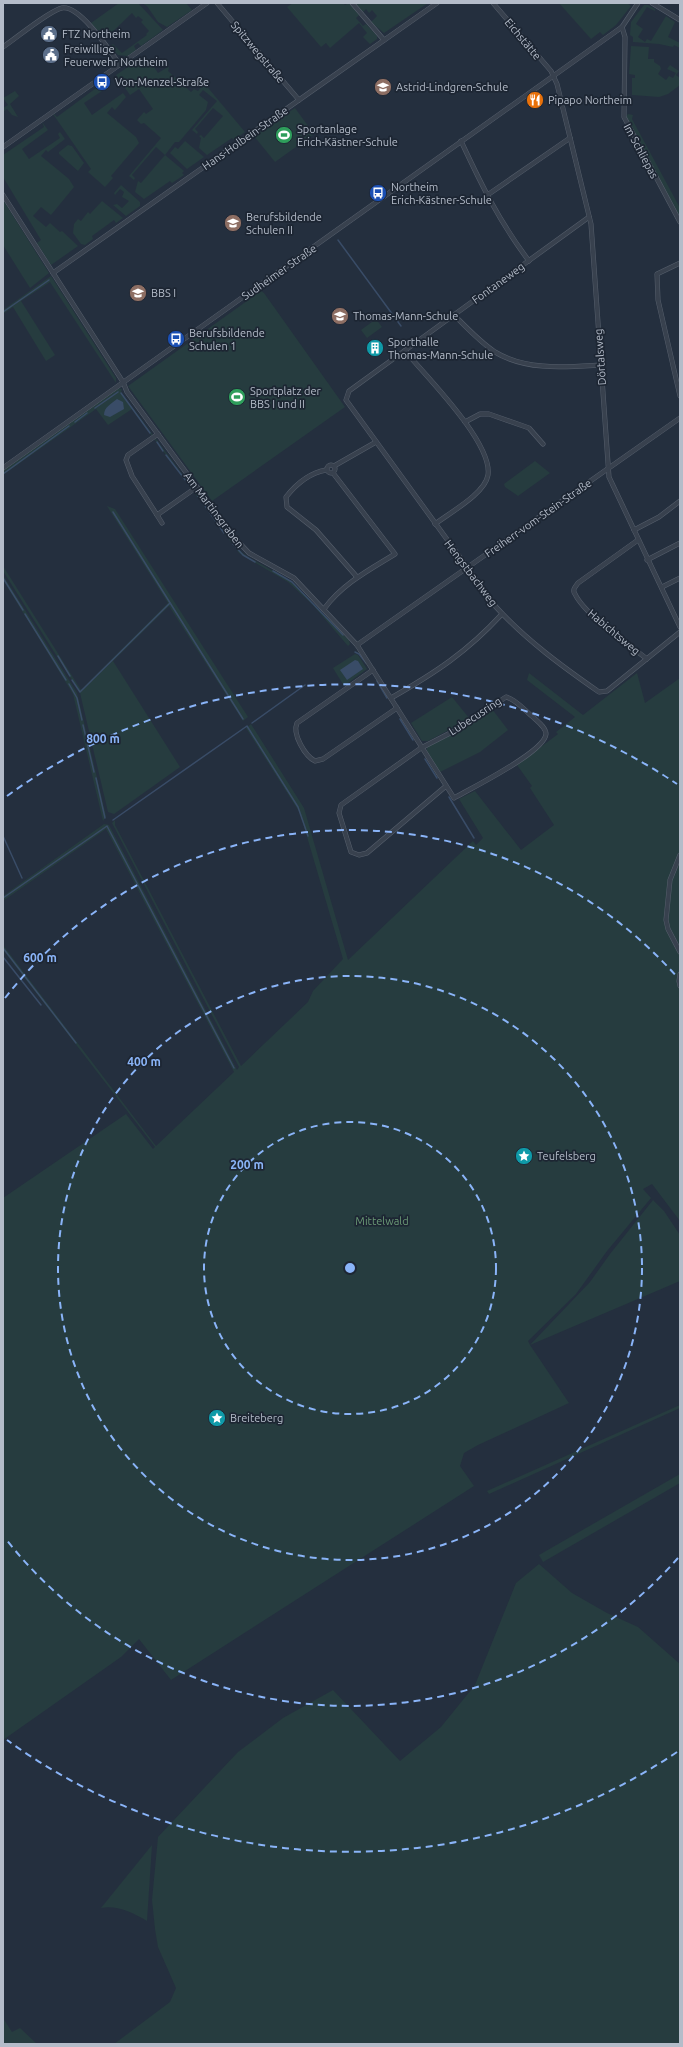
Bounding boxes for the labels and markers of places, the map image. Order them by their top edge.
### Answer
public building icon: FTZ Northeim [39,24,59,44]
place label: FTZ Northeim [62,28,130,40]
place label: Freiwillige Feuerwehr Northeim [64,43,167,68]
public building icon: Freiwillige Feuerwehr Northeim [41,45,61,65]
bus stop icon: Von-Menzel-Straße [92,72,112,92]
place label: Von-Menzel-Straße [115,76,209,88]
school or university icon: Astrid-Lindgren-Schule [373,77,393,97]
place label: Astrid-Lindgren-Schule [396,81,508,93]
restaurant icon: Pipapo Northeim [525,90,545,110]
place label: Pipapo Northeim [548,94,632,106]
place label: Sportanlage Erich-Kästner-Schule [297,123,398,148]
sports icon: Sportanlage Erich-Kästner-Schule [274,125,294,145]
place label: Northeim Erich-Kästner-Schule [391,181,492,206]
bus stop icon: Northeim Erich-Kästner-Schule [368,183,388,203]
place label: Berufsbildende Schulen II [246,211,322,236]
school or university icon: Berufsbildende Schulen II [223,213,243,233]
school or university icon: BBS I [128,283,148,303]
place label: BBS I [151,287,176,299]
school or university icon: Thomas-Mann-Schule [330,306,350,326]
place label: Thomas-Mann-Schule [353,310,458,322]
place label: Berufsbildende Schulen 1 [189,327,265,352]
bus stop icon: Berufsbildende Schulen 1 [166,329,186,349]
place label: Sporthalle Thomas-Mann-Schule [388,336,493,361]
building icon: Sporthalle Thomas-Mann-Schule [365,338,385,358]
place label: Sportplatz der BBS I und II [250,385,322,410]
sports icon: Sportplatz der BBS I und II [227,387,247,407]
place icon: Teufelsberg [514,1146,534,1166]
place label: Teufelsberg [537,1150,596,1162]
centre of rings [343,1261,357,1275]
place icon: Breiteberg [207,1408,227,1428]
place label: Breiteberg [230,1412,283,1424]

